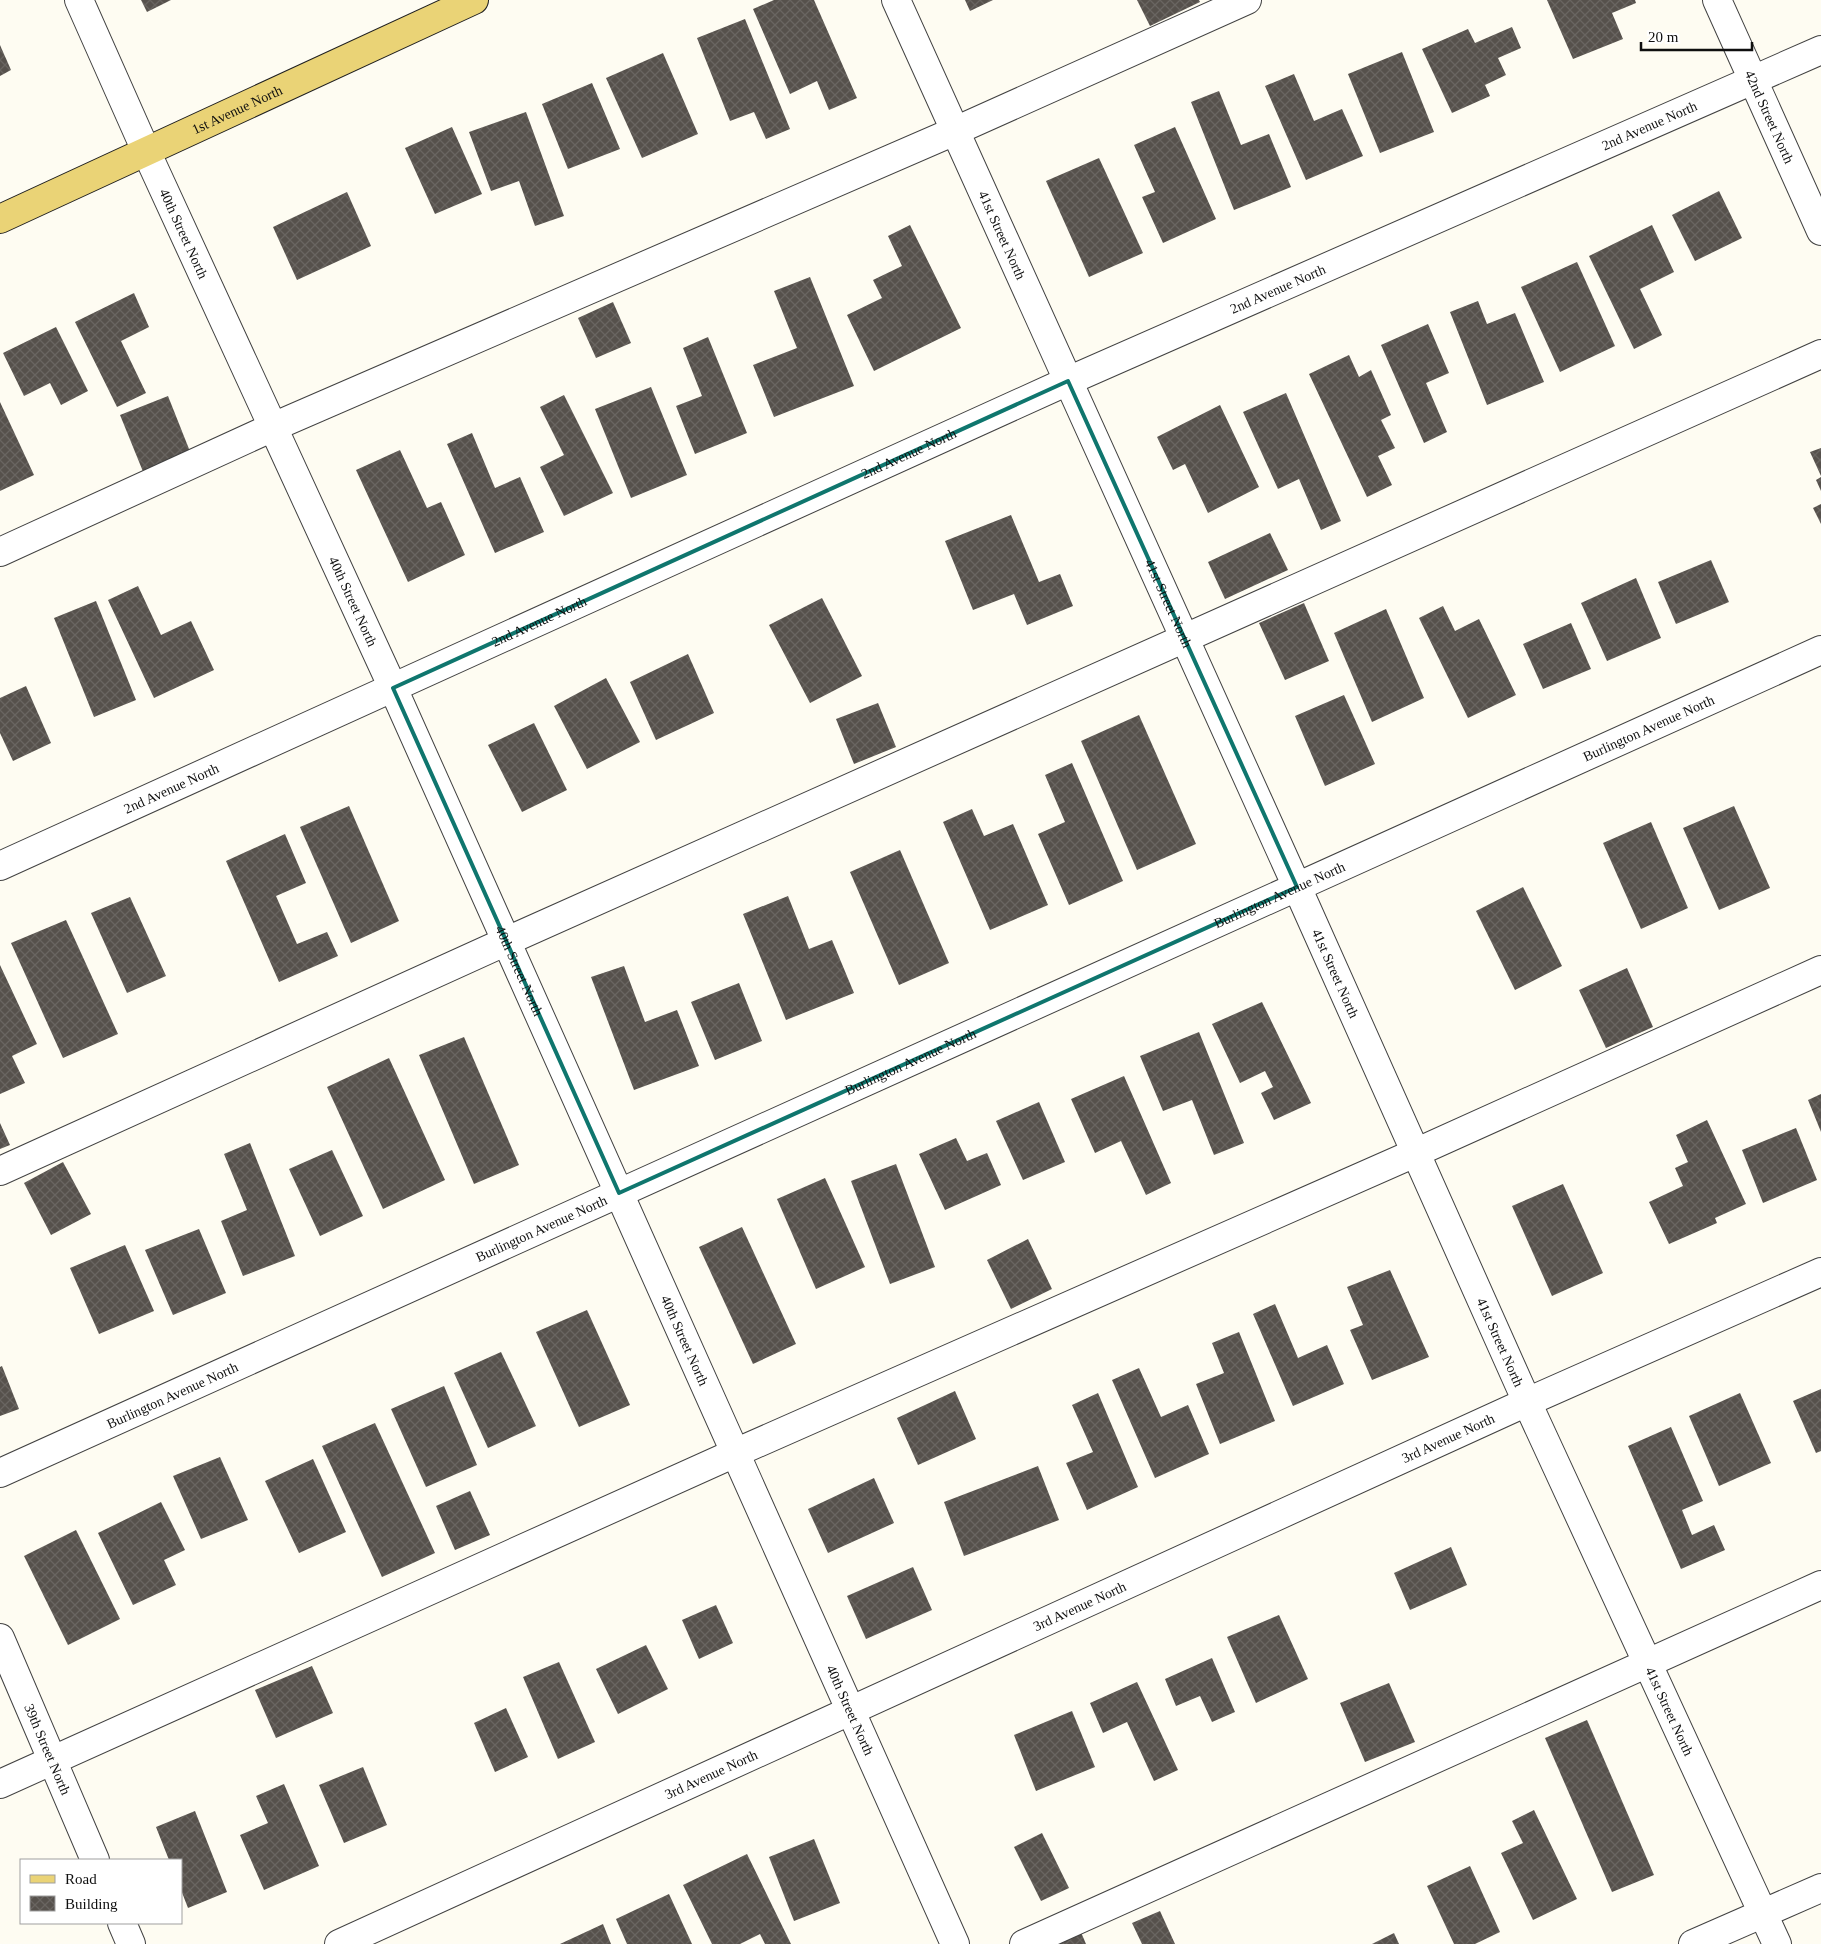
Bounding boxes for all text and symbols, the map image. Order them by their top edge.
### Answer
scale bar [1641,20,1752,52]
text: 20 m [1648,29,1679,45]
street label: 42nd Street North [1742,68,1797,166]
street label: 1st Avenue North [190,83,285,137]
street label: 2nd Avenue North [1600,98,1699,153]
street label: 40th Street North [156,186,211,281]
street label: 41st Street North [975,189,1028,282]
street label: 2nd Avenue North [1228,262,1328,317]
street label: 2nd Avenue North [859,426,959,482]
street label: 40th Street North [326,554,380,649]
street label: 41st Street North [1142,557,1195,650]
street label: 2nd Avenue North [489,594,589,650]
street label: Burlington Avenue North [1581,692,1717,765]
street label: 2nd Avenue North [122,761,221,817]
street label: Burlington Avenue North [1212,859,1347,931]
street label: 40th Street North [492,923,546,1018]
street label: 41st Street North [1309,927,1361,1020]
street label: Burlington Avenue North [843,1026,978,1098]
street label: Burlington Avenue North [474,1193,609,1265]
street label: 40th Street North [658,1293,711,1388]
street label: 41st Street North [1473,1296,1526,1389]
street label: Burlington Avenue North [105,1360,240,1432]
street label: 3rd Avenue North [1400,1411,1497,1466]
street label: 3rd Avenue North [1031,1579,1128,1634]
street label: 40th Street North [823,1663,877,1758]
street label: 41st Street North [1642,1665,1696,1758]
street label: 39th Street North [21,1702,73,1797]
street label: 3rd Avenue North [663,1747,760,1802]
legend [20,1859,182,1924]
text: Road [65,1871,97,1887]
text: Building [65,1896,118,1912]

